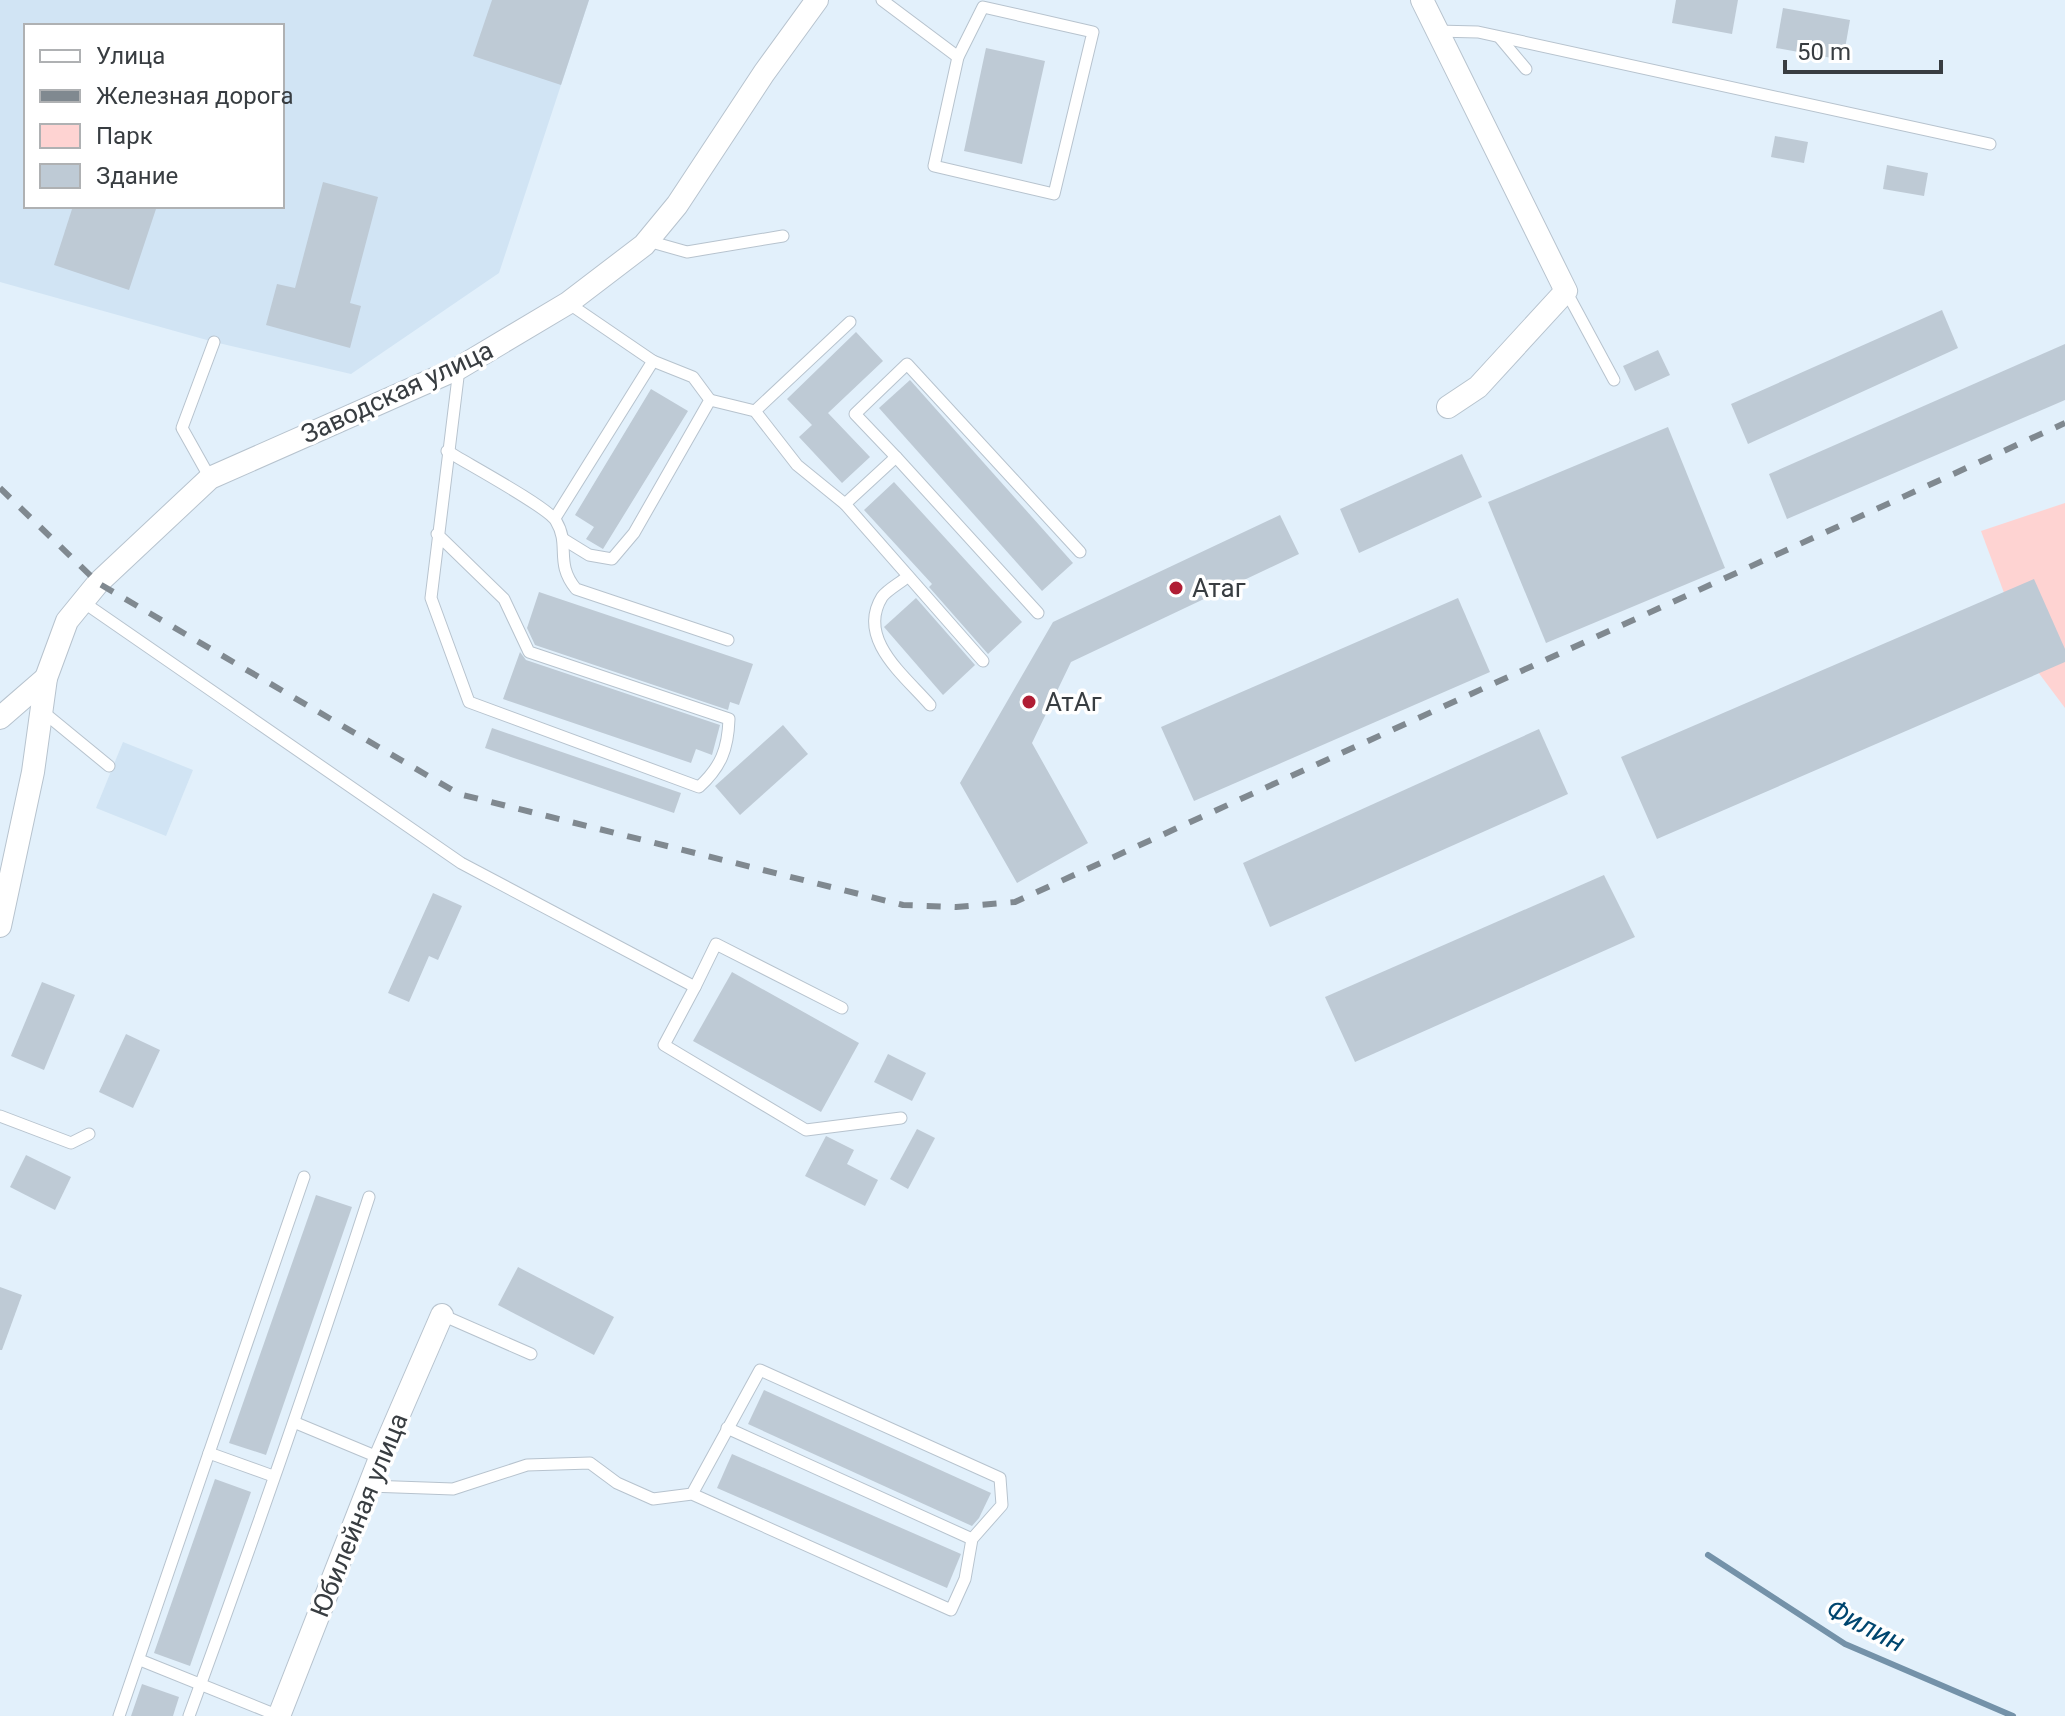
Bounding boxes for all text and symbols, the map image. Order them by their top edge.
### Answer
legend [24,24,284,208]
scale bar [1785,24,1941,74]
text: 50 m [1797,38,1851,66]
text: Улица [96,42,165,70]
text: Железная дорога [96,82,293,110]
text: Парк [96,122,153,150]
text: Здание [96,162,178,190]
street label: Заводская улица [296,334,498,450]
place label: Атаг [1192,573,1246,603]
marker: Атаг [1167,579,1185,597]
place label: АтАг [1045,687,1102,717]
marker: АтАг [1020,693,1038,711]
street label: Юбилейная улица [304,1409,414,1621]
water label: Филин [1821,1592,1911,1659]

